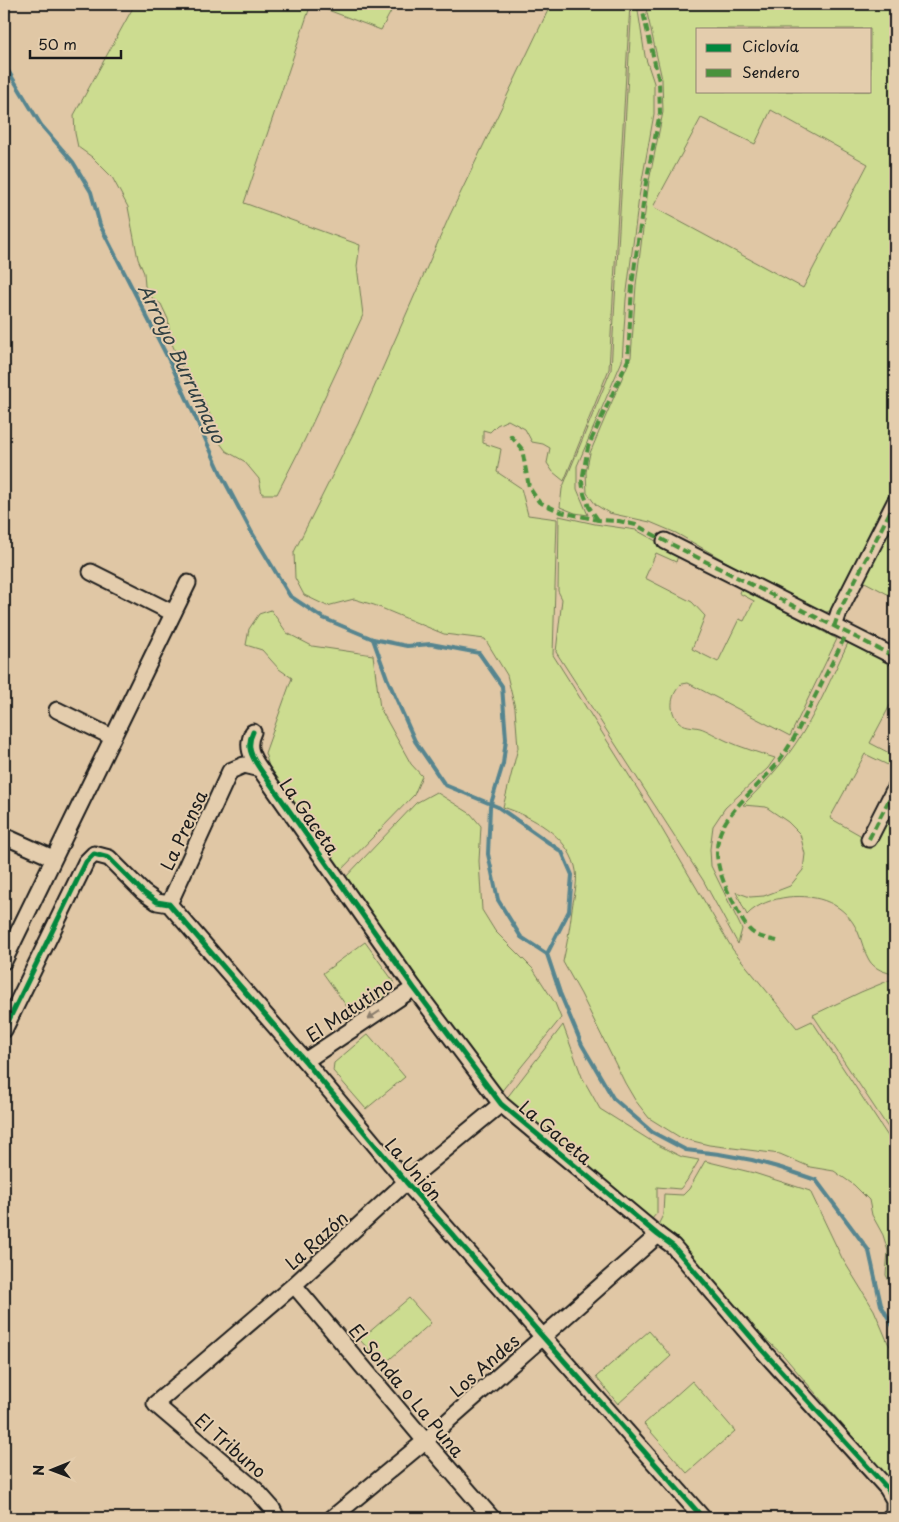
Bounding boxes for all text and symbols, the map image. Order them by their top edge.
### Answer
scale bar [30,28,121,60]
legend [696,28,872,92]
text: 50 m [38,32,77,55]
text: Ciclovía [742,34,800,57]
text: Sendero [742,60,800,83]
water label: Arroyo Burrumayo [132,279,234,449]
street label: La Gaceta [274,772,347,860]
street label: La Prensa [153,785,214,874]
street label: El Matutino [300,970,398,1048]
one-way arrow [367,1010,381,1020]
street label: La Gaceta [514,1093,599,1171]
street label: La Unión [379,1132,449,1206]
street label: La Razón [278,1204,354,1276]
street label: El Sonda o La Puna [343,1317,471,1463]
street label: Los Andes [443,1327,525,1403]
street label: El Tribuno [189,1406,273,1484]
north arrow [28,1444,78,1494]
text: N [28,1465,49,1476]

